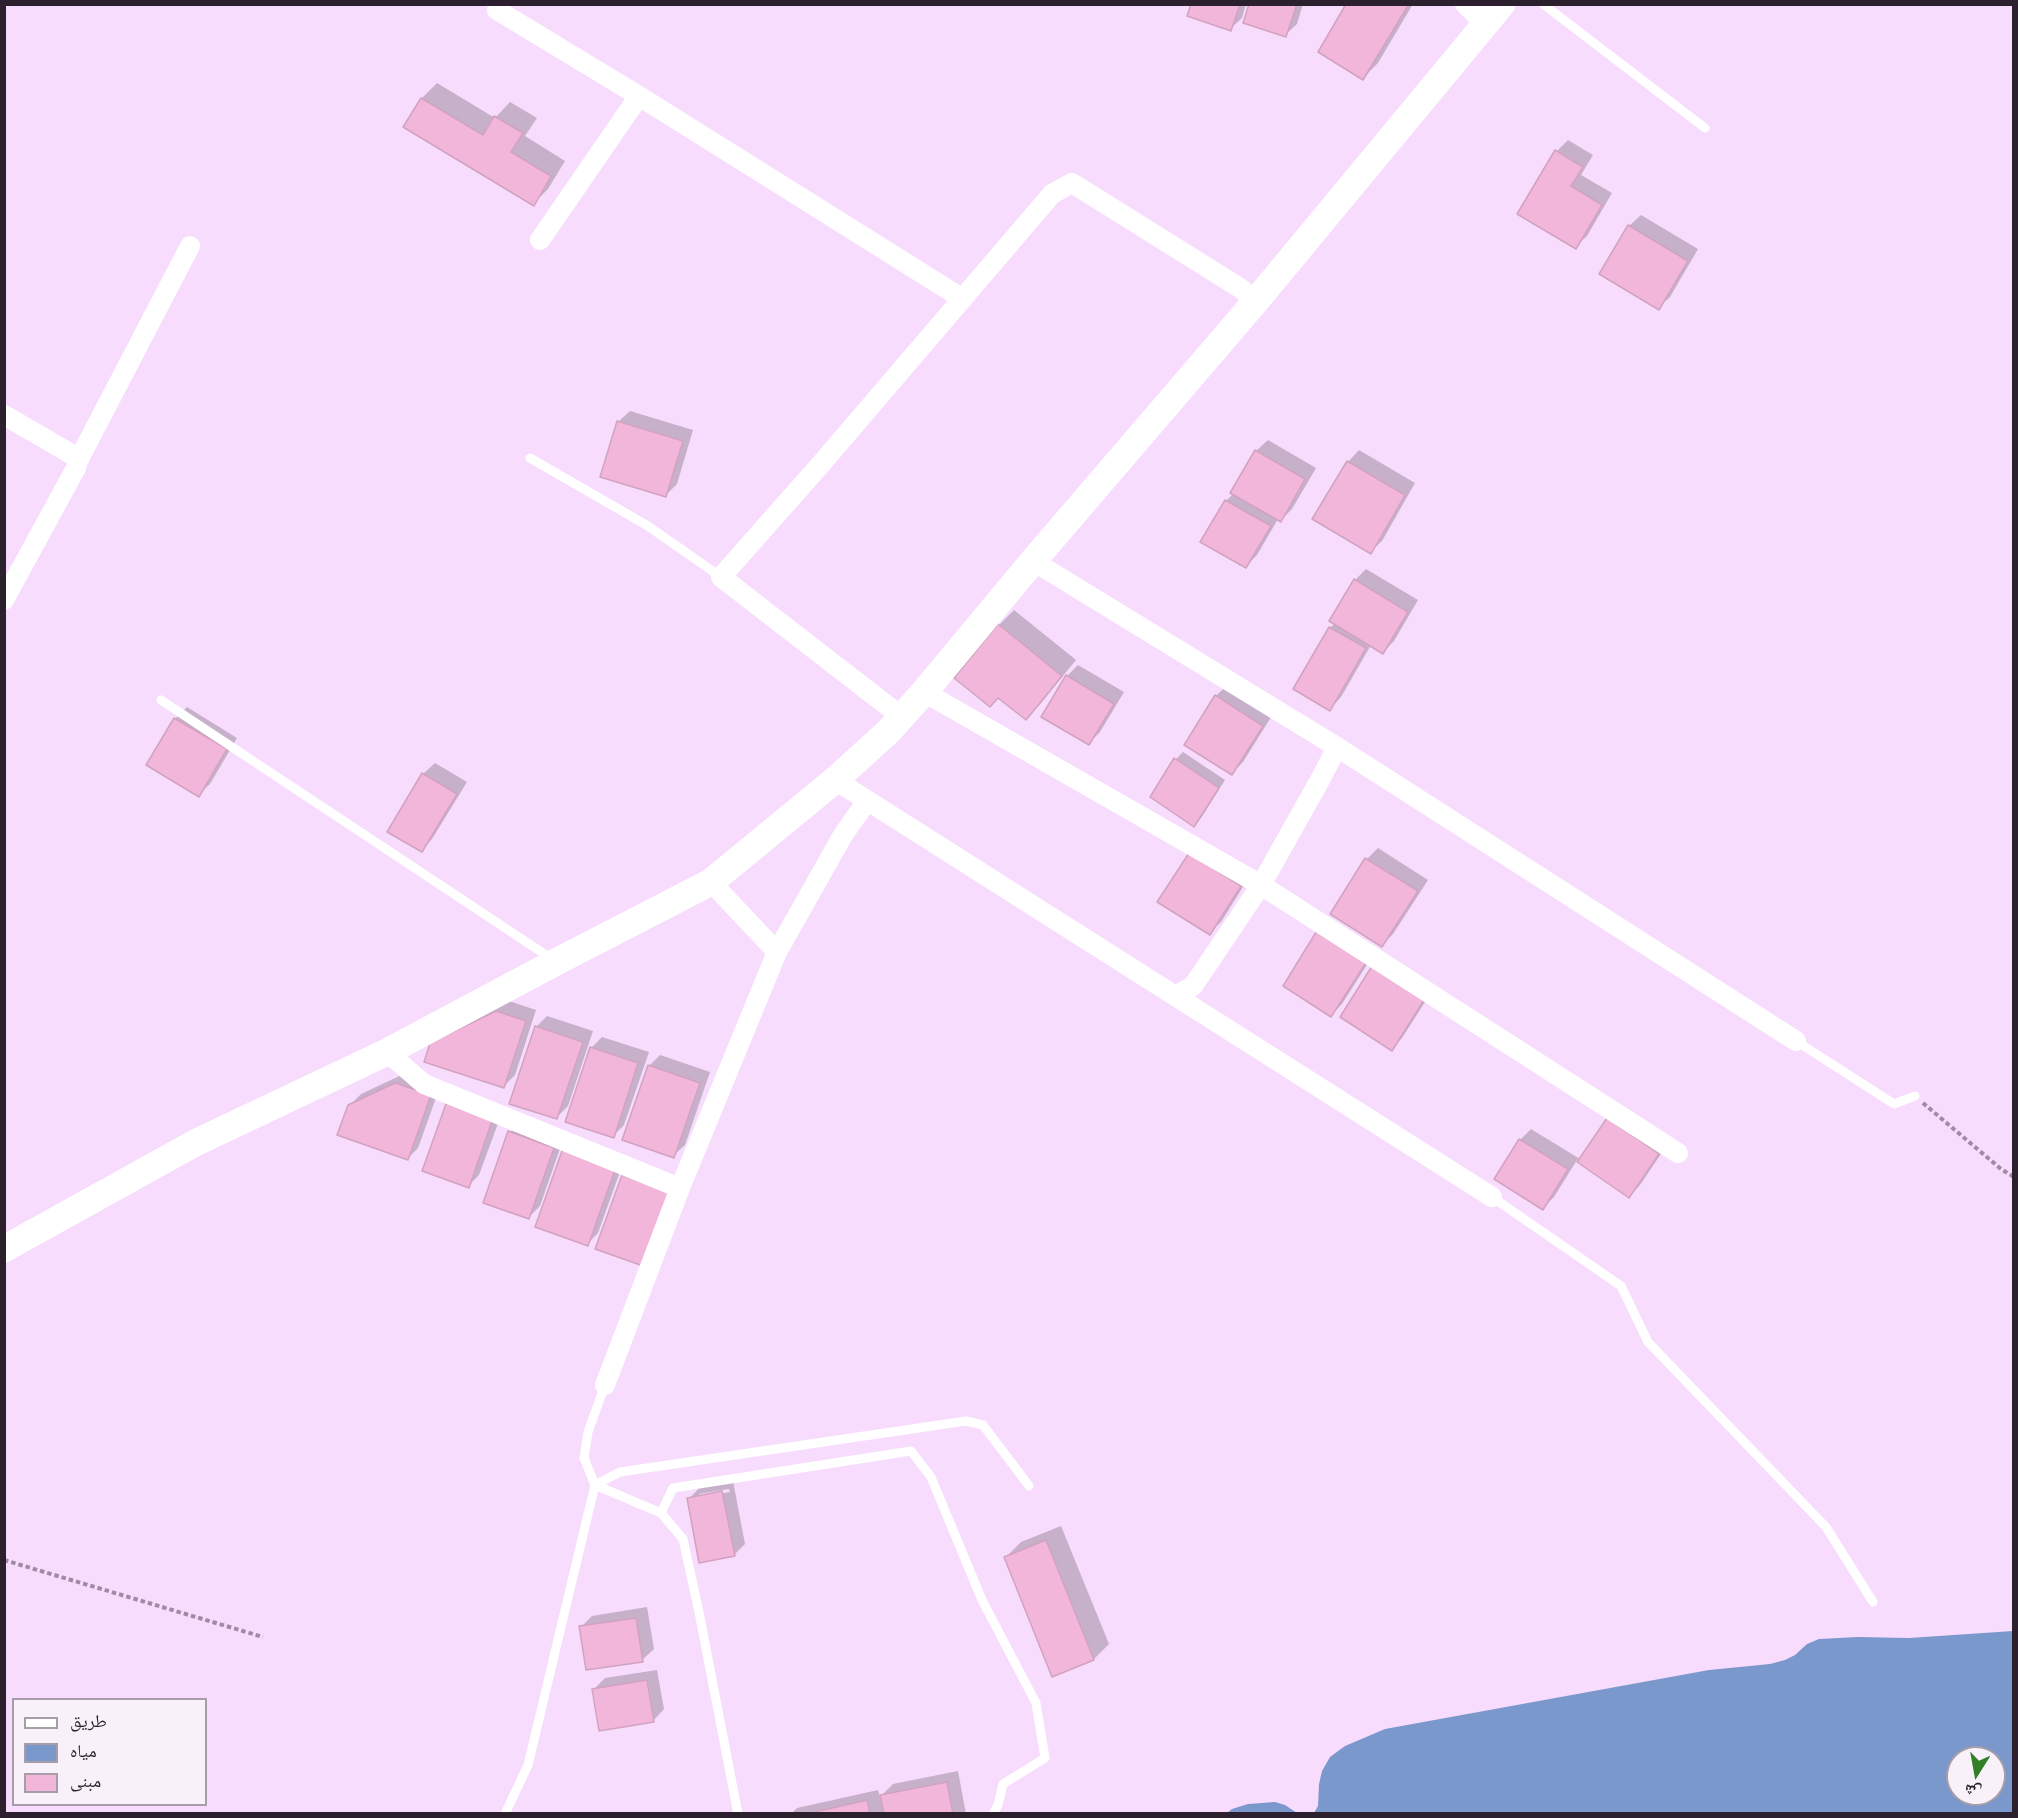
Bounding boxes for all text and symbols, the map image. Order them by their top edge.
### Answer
legend [12,1698,207,1806]
text: طريق [70,1710,107,1730]
text: مياه [70,1740,97,1760]
north arrow [1946,1746,2006,1806]
text: مبنى [70,1770,101,1790]
text: ش [1963,1781,1983,1802]

